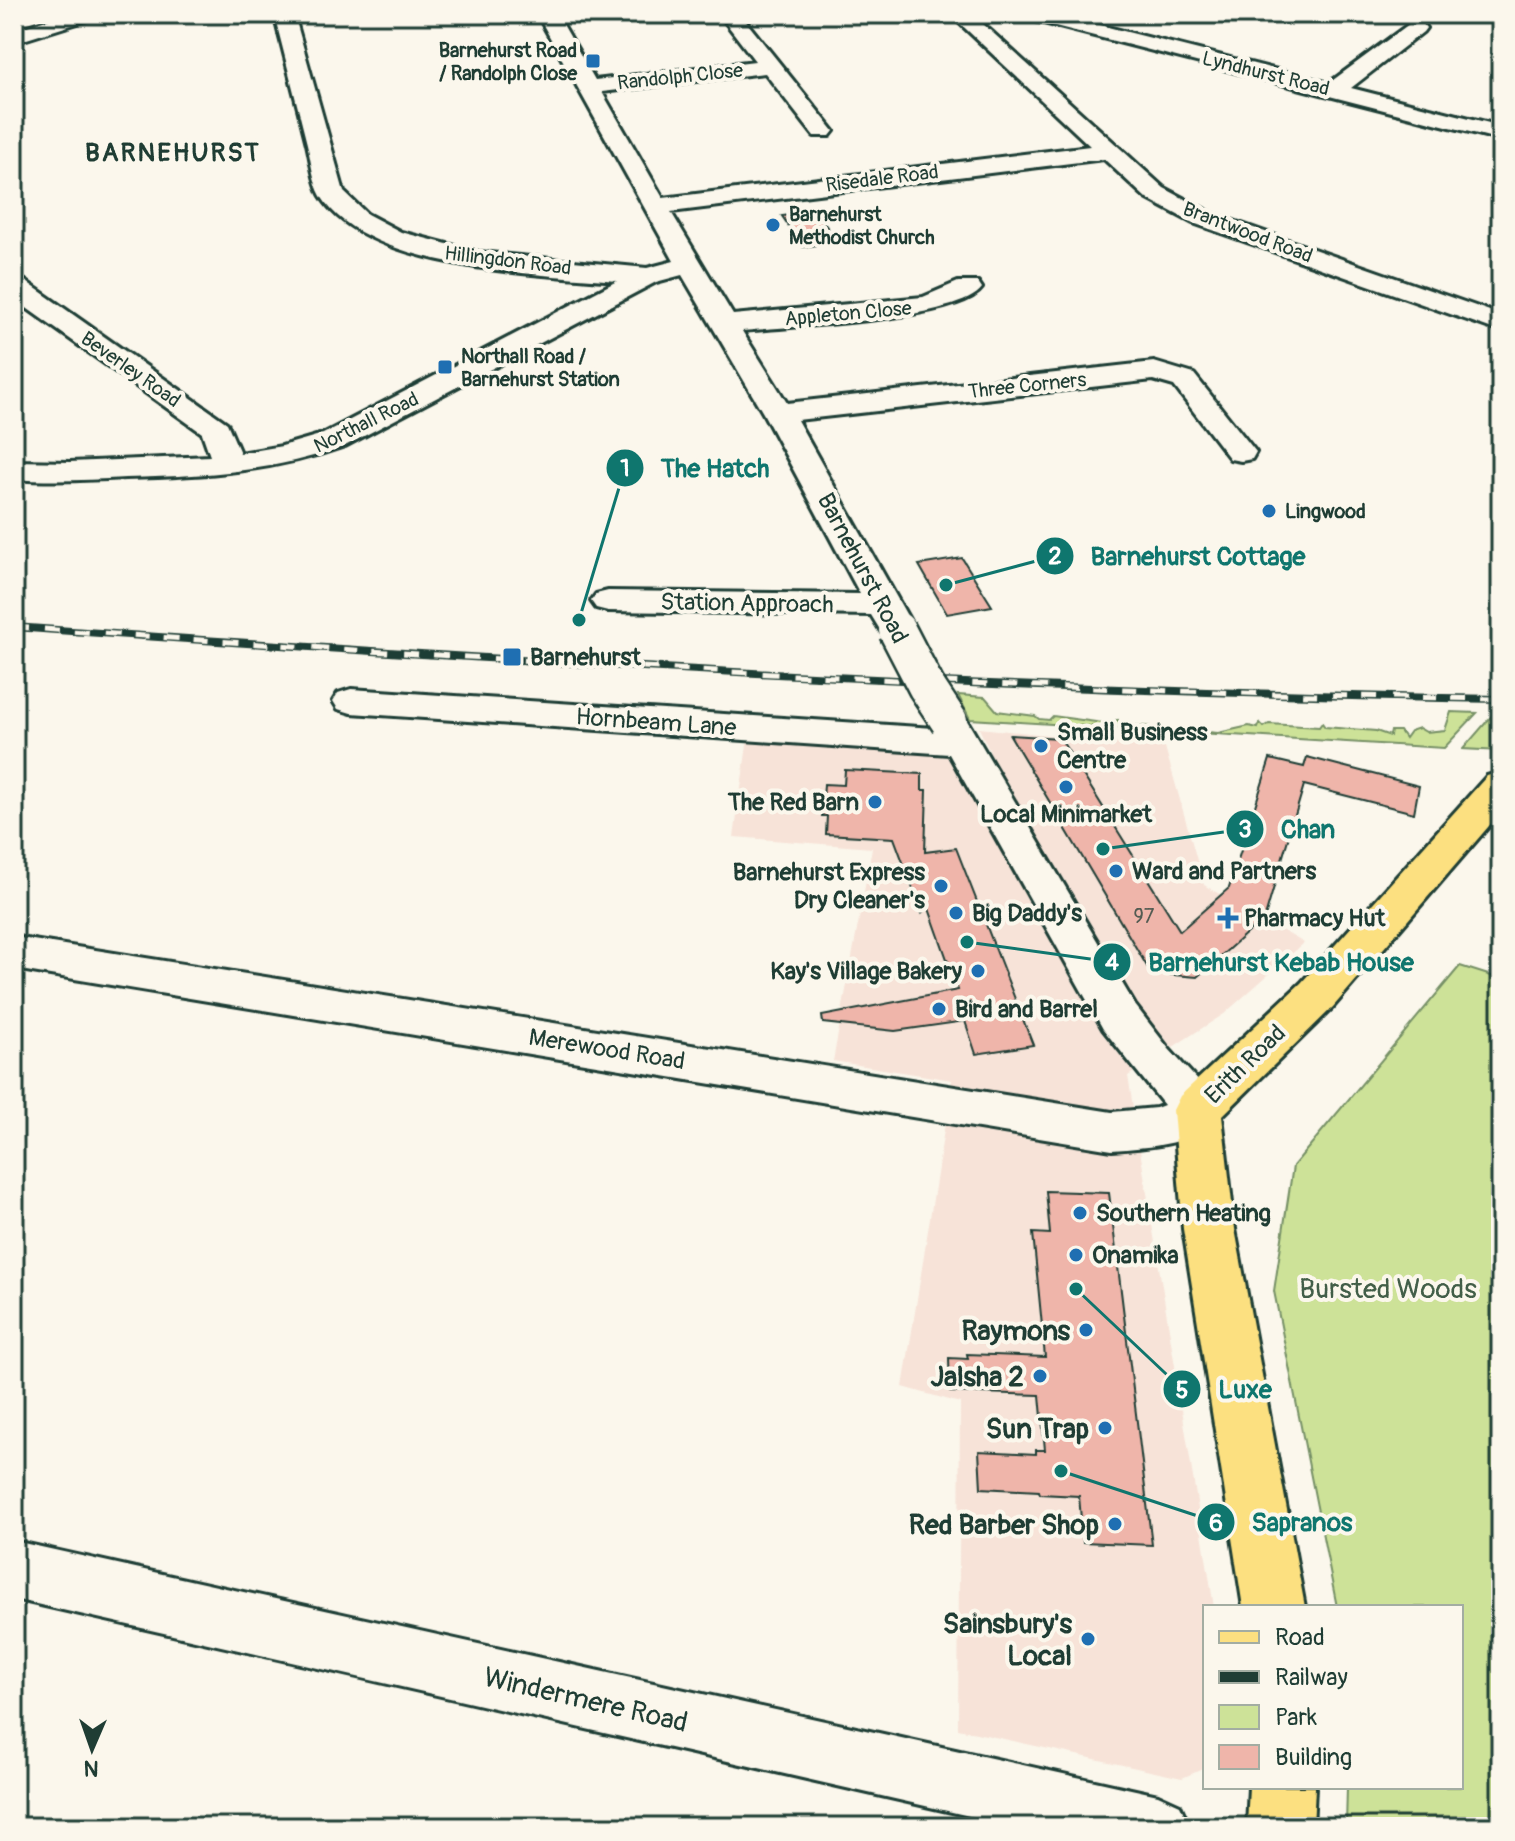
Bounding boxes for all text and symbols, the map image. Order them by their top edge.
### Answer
place label: Barnehurst Road / Randolph Close [439,38,578,86]
street label: Lyndhurst Road [1200,46,1332,101]
marker: Barnehurst Road / Randolph Close [584,52,602,70]
street label: Randolph Close [616,57,744,96]
district label: BARNEHURST [85,137,261,169]
street label: Risedale Road [824,159,940,198]
street label: Brantwood Road [1179,196,1316,269]
place label: Barnehurst Methodist Church [789,202,935,250]
marker: Barnehurst Methodist Church [764,216,782,234]
street label: Hillingdon Road [443,240,573,281]
street label: Appleton Close [784,295,913,332]
street label: Beverley Road [76,326,185,413]
place label: Northall Road / Barnehurst Station [461,344,620,392]
marker: Northall Road / Barnehurst Station [436,358,454,376]
street label: Three Corners [967,367,1087,404]
street label: Northall Road [310,386,423,459]
callout: The Hatch [605,443,786,493]
text: The Hatch [660,453,769,485]
text: 1 [620,454,630,483]
street label: Barnehurst Road [811,488,914,648]
place label: Lingwood [1285,499,1366,524]
marker: Lingwood [1260,502,1278,520]
callout: Barnehurst Cottage [1035,531,1322,581]
text: Barnehurst Cottage [1091,541,1307,573]
text: 2 [1048,542,1062,571]
street label: Station Approach [660,587,834,620]
place label: Barnehurst [530,643,642,672]
marker: Barnehurst [501,646,523,668]
street label: Hornbeam Lane [575,702,737,743]
place label: Small Business Centre [1057,718,1208,775]
marker: Small Business Centre [1032,737,1050,755]
marker: Local Minimarket [1057,778,1075,796]
place label: The Red Barn [727,788,859,817]
marker: The Red Barn [866,793,884,811]
place label: Local Minimarket [980,800,1153,829]
callout: Chan [1225,804,1352,854]
text: Chan [1281,814,1335,846]
text: 3 [1238,815,1252,844]
place label: Ward and Partners [1132,857,1316,886]
place label: Barnehurst Express Dry Cleaner's [733,858,925,915]
marker: Ward and Partners [1107,862,1125,880]
marker: Barnehurst Express Dry Cleaner's [932,877,950,895]
place label: Big Daddy's [972,899,1082,928]
marker: Big Daddy's [947,904,965,922]
house number: 97 [1134,904,1155,929]
place label: Pharmacy Hut [1244,904,1387,933]
marker: Pharmacy Hut [1219,909,1237,927]
callout: Barnehurst Kebab House [1092,937,1430,987]
text: Barnehurst Kebab House [1148,947,1415,979]
text: 4 [1105,948,1119,977]
place label: Kay's Village Bakery [770,957,963,986]
marker: Kay's Village Bakery [969,962,987,980]
place label: Bird and Barrel [955,995,1098,1024]
marker: Bird and Barrel [930,1000,948,1018]
street label: Erith Road [1199,1019,1292,1110]
street label: Merewood Road [527,1023,687,1076]
place label: Southern Heating [1096,1199,1271,1228]
marker: Southern Heating [1071,1204,1089,1222]
place label: Onamika [1092,1241,1179,1270]
marker: Onamika [1067,1246,1085,1264]
park label: Bursted Woods [1299,1272,1477,1307]
place label: Raymons [961,1314,1070,1349]
marker: Raymons [1077,1321,1095,1339]
place label: Jalsha 2 [931,1360,1024,1395]
callout: Luxe [1162,1364,1288,1414]
marker: Jalsha 2 [1031,1367,1049,1385]
text: Luxe [1218,1374,1273,1406]
text: 5 [1175,1376,1189,1405]
place label: Sun Trap [986,1412,1089,1447]
marker: Sun Trap [1096,1419,1114,1437]
callout: Sapranos [1196,1497,1369,1547]
text: Sapranos [1252,1507,1353,1539]
place label: Red Barber Shop [909,1508,1099,1543]
text: 6 [1209,1509,1223,1538]
marker: Red Barber Shop [1106,1515,1124,1533]
legend [1203,1605,1463,1789]
place label: Sainsbury's Local [943,1607,1072,1674]
text: Road [1275,1623,1325,1652]
marker: Sainsbury's Local [1079,1630,1097,1648]
street label: Windermere Road [480,1660,691,1741]
text: Railway [1275,1663,1348,1692]
text: Park [1275,1703,1317,1732]
north arrow [52,1709,132,1789]
text: Building [1275,1743,1352,1772]
text: N [83,1754,99,1782]

